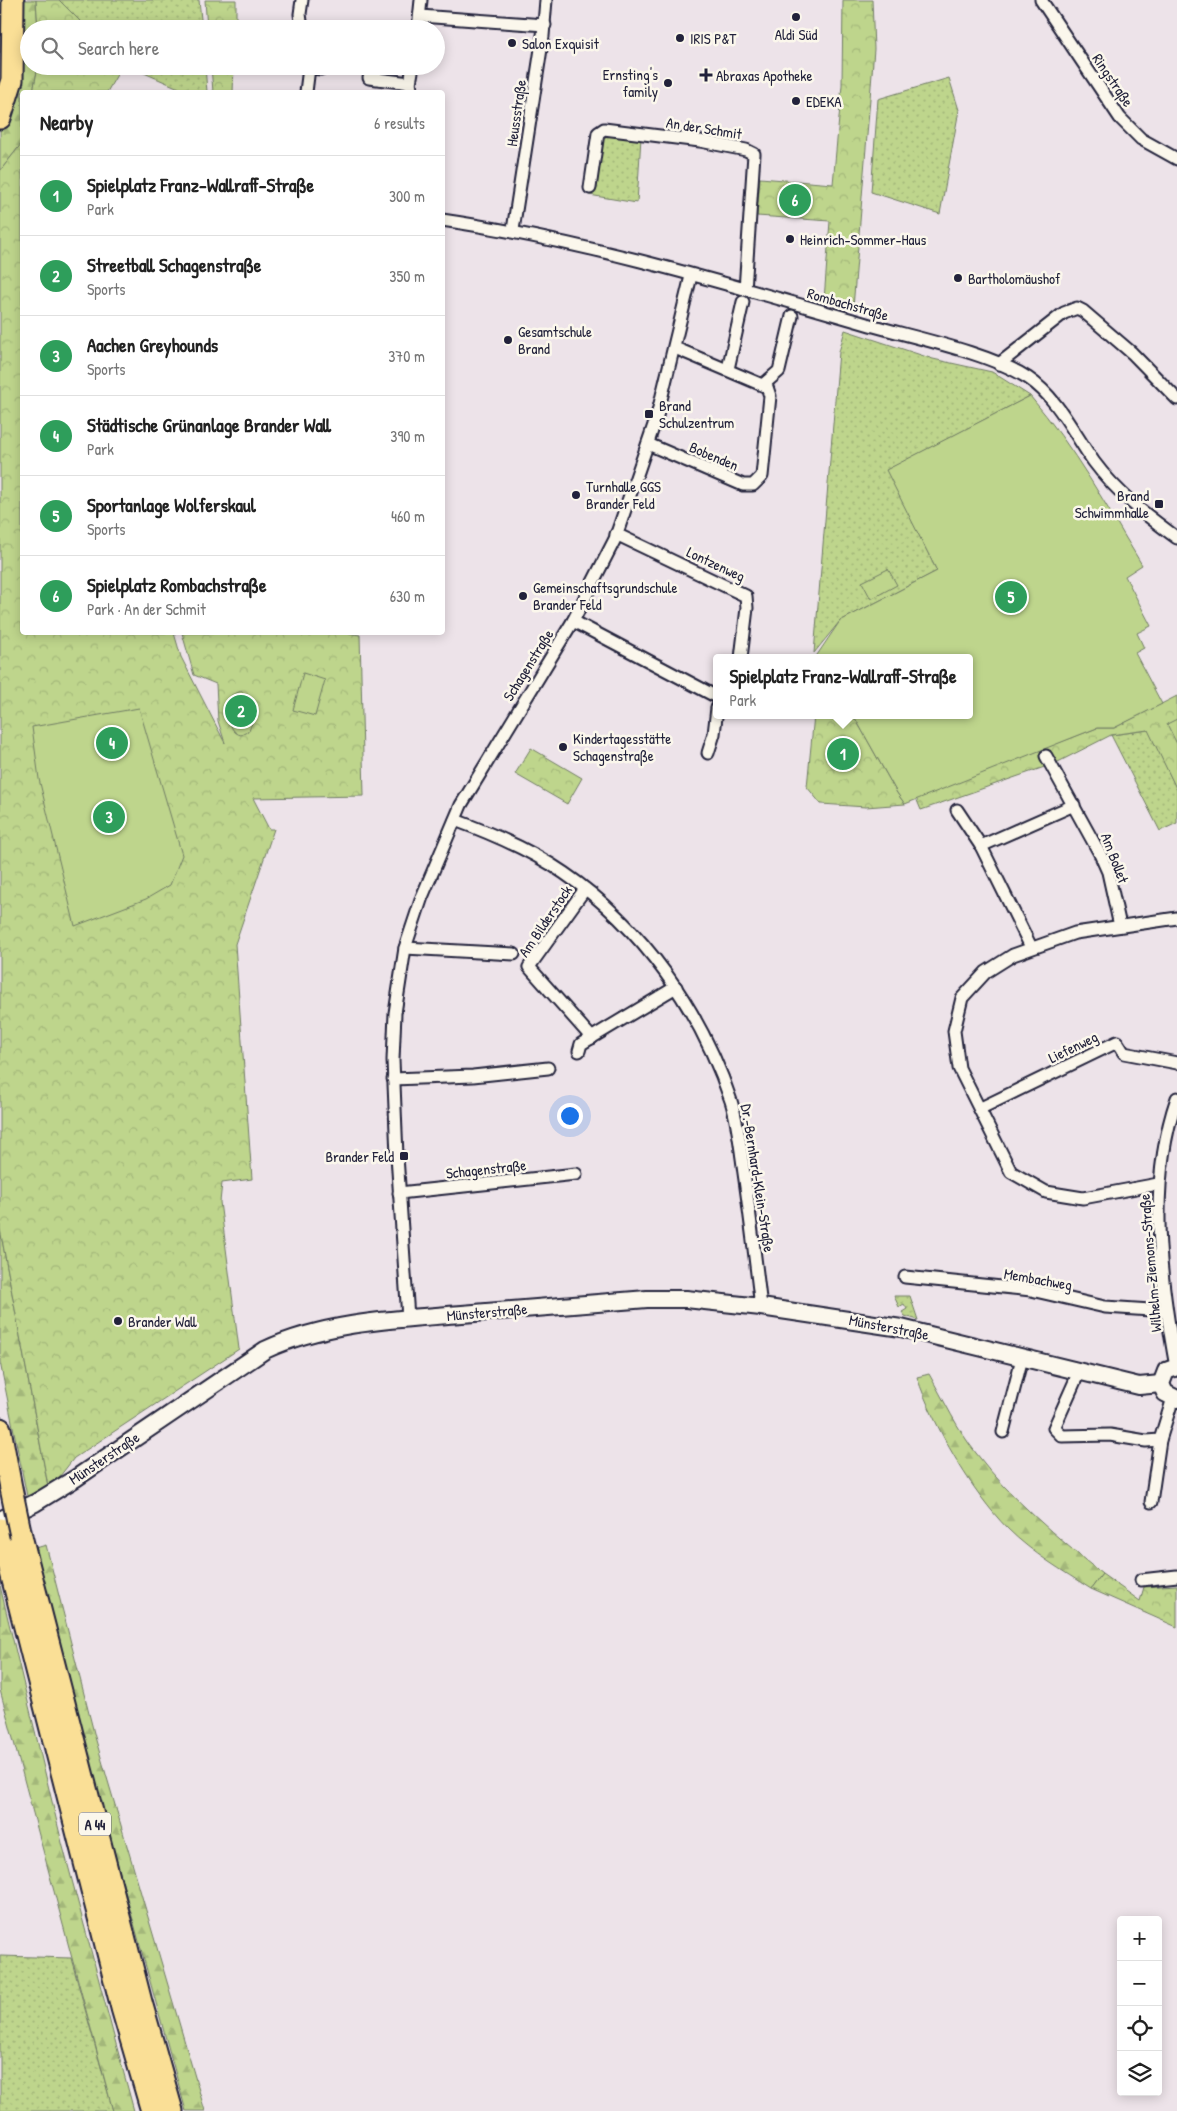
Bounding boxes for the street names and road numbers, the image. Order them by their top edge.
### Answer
street label: Ringstraße [1087,49,1139,111]
street label: Heussstraße [501,78,531,148]
street label: An der Schmit [665,112,744,144]
street label: Rombachstraße [805,282,891,326]
street label: Bobenden [686,436,742,476]
street label: Lontzenweg [683,541,749,587]
street label: Schagenstraße [498,625,558,705]
street label: Am Bollet [1096,830,1134,887]
street label: Am Bilderstock [513,881,577,961]
street label: Liefenweg [1045,1026,1102,1068]
street label: Dr.-Bernhard-Klein-Straße [736,1102,780,1254]
street label: Schagenstraße [445,1154,527,1184]
street label: Wilhelm-Ziemons-Straße [1134,1193,1166,1333]
street label: Membachweg [1002,1263,1074,1295]
street label: Münsterstraße [446,1298,528,1326]
street label: Münsterstraße [847,1309,931,1345]
street label: Münsterstraße [65,1427,143,1489]
road number: A 44 [79,1812,111,1836]

